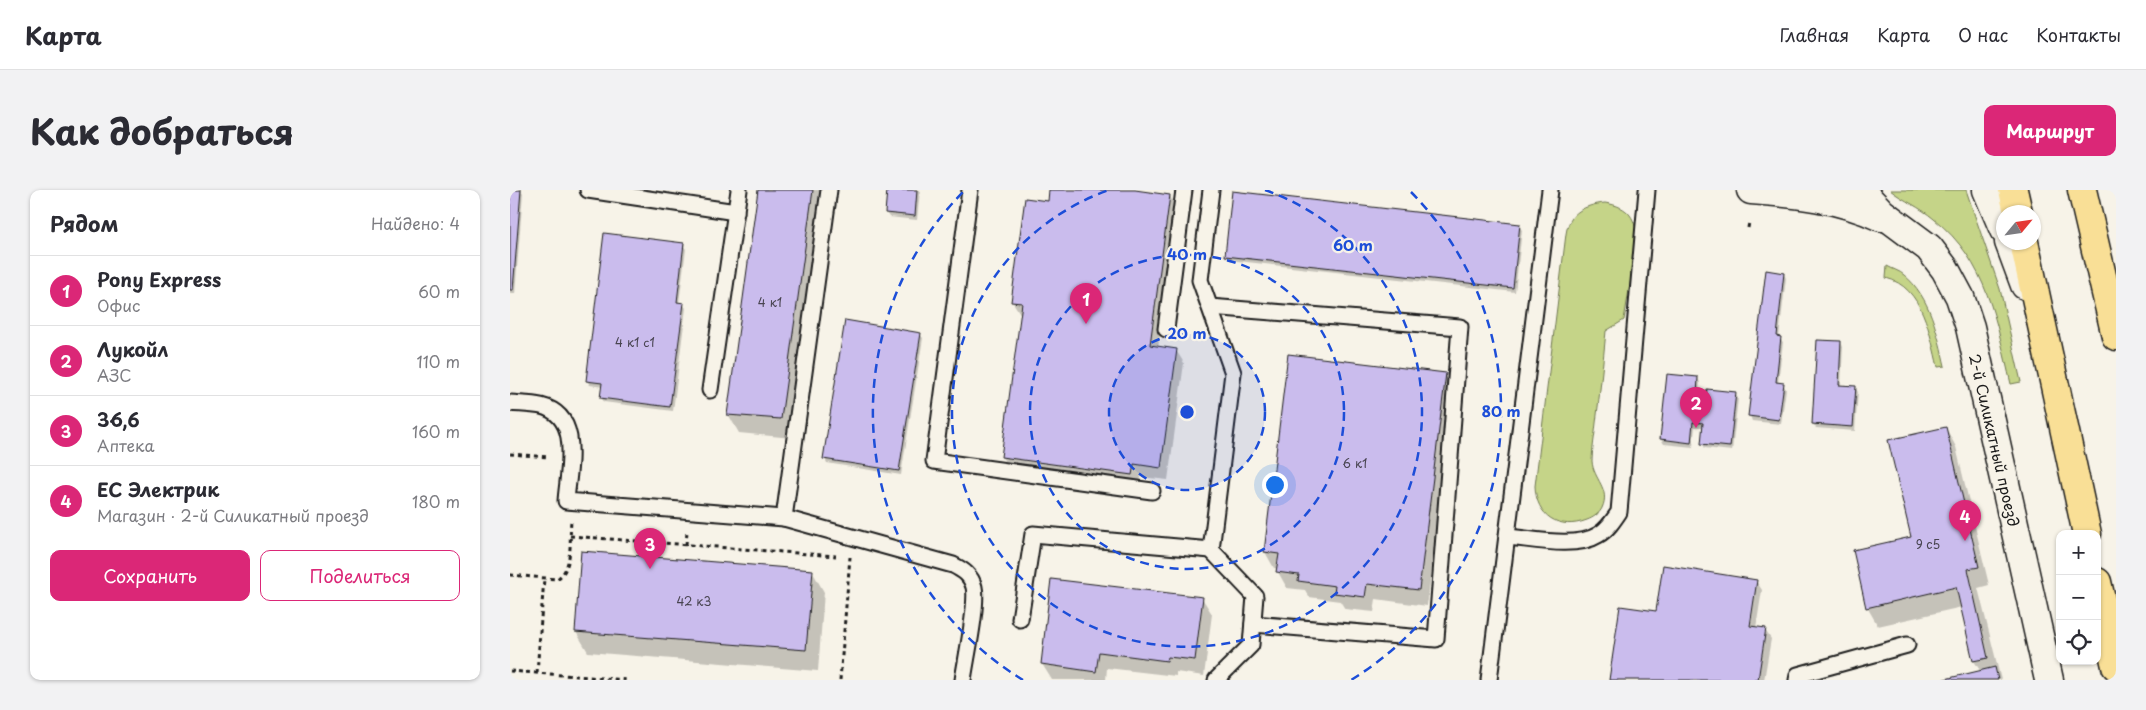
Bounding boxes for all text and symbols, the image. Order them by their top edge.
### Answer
text: Карта [25,17,102,53]
text: Главная [1780,21,1849,48]
text: Карта [1877,21,1930,48]
text: О нас [1958,21,2008,48]
text: Контакты [2036,21,2121,48]
text: Как добраться [30,104,294,157]
button: Маршрут [1984,105,2116,156]
north arrow [1996,205,2041,250]
text: Рядом [50,207,118,239]
text: Найдено: 4 [371,211,460,235]
text: 60 m [1333,233,1373,256]
text: 40 m [1167,242,1207,265]
text: Pony Express [97,265,221,293]
text: 1 [62,279,70,303]
text: 60 m [418,279,460,303]
pin: 1 [1070,283,1102,324]
text: Офис [97,293,140,317]
house number: 4 к1 [758,293,782,311]
text: 20 m [1168,321,1206,344]
house number: 4 к1 с1 [615,333,655,351]
text: Лукойл [97,335,168,363]
text: 2 [60,349,72,373]
text: 110 m [417,349,460,373]
street label: 2-й Силикатный проезд [1964,351,2026,529]
text: АЗС [97,363,132,387]
pin: 2 [1680,387,1712,428]
text: 80 m [1481,399,1521,422]
centre of rings [1178,403,1196,421]
text: 36,6 [97,405,140,433]
text: 3 [61,419,71,443]
text: 160 m [412,419,460,443]
text: Аптека [97,433,154,457]
house number: 6 к1 [1343,454,1367,472]
your location [1262,472,1288,498]
text: ЕС Электрик [97,475,219,503]
text: 4 [61,489,71,513]
text: 180 m [412,489,460,513]
pin: 4 [1949,500,1981,541]
text: Магазин · 2-й Силикатный проезд [97,503,369,527]
pin: 3 [634,528,666,569]
map controls [2056,530,2101,665]
button: + [2056,530,2101,575]
house number: 9 с5 [1916,535,1940,553]
button: Сохранить [50,550,250,601]
button: Поделиться [260,550,460,601]
button: − [2056,575,2101,620]
house number: 42 к3 [677,592,712,610]
button: locate [2056,620,2101,665]

